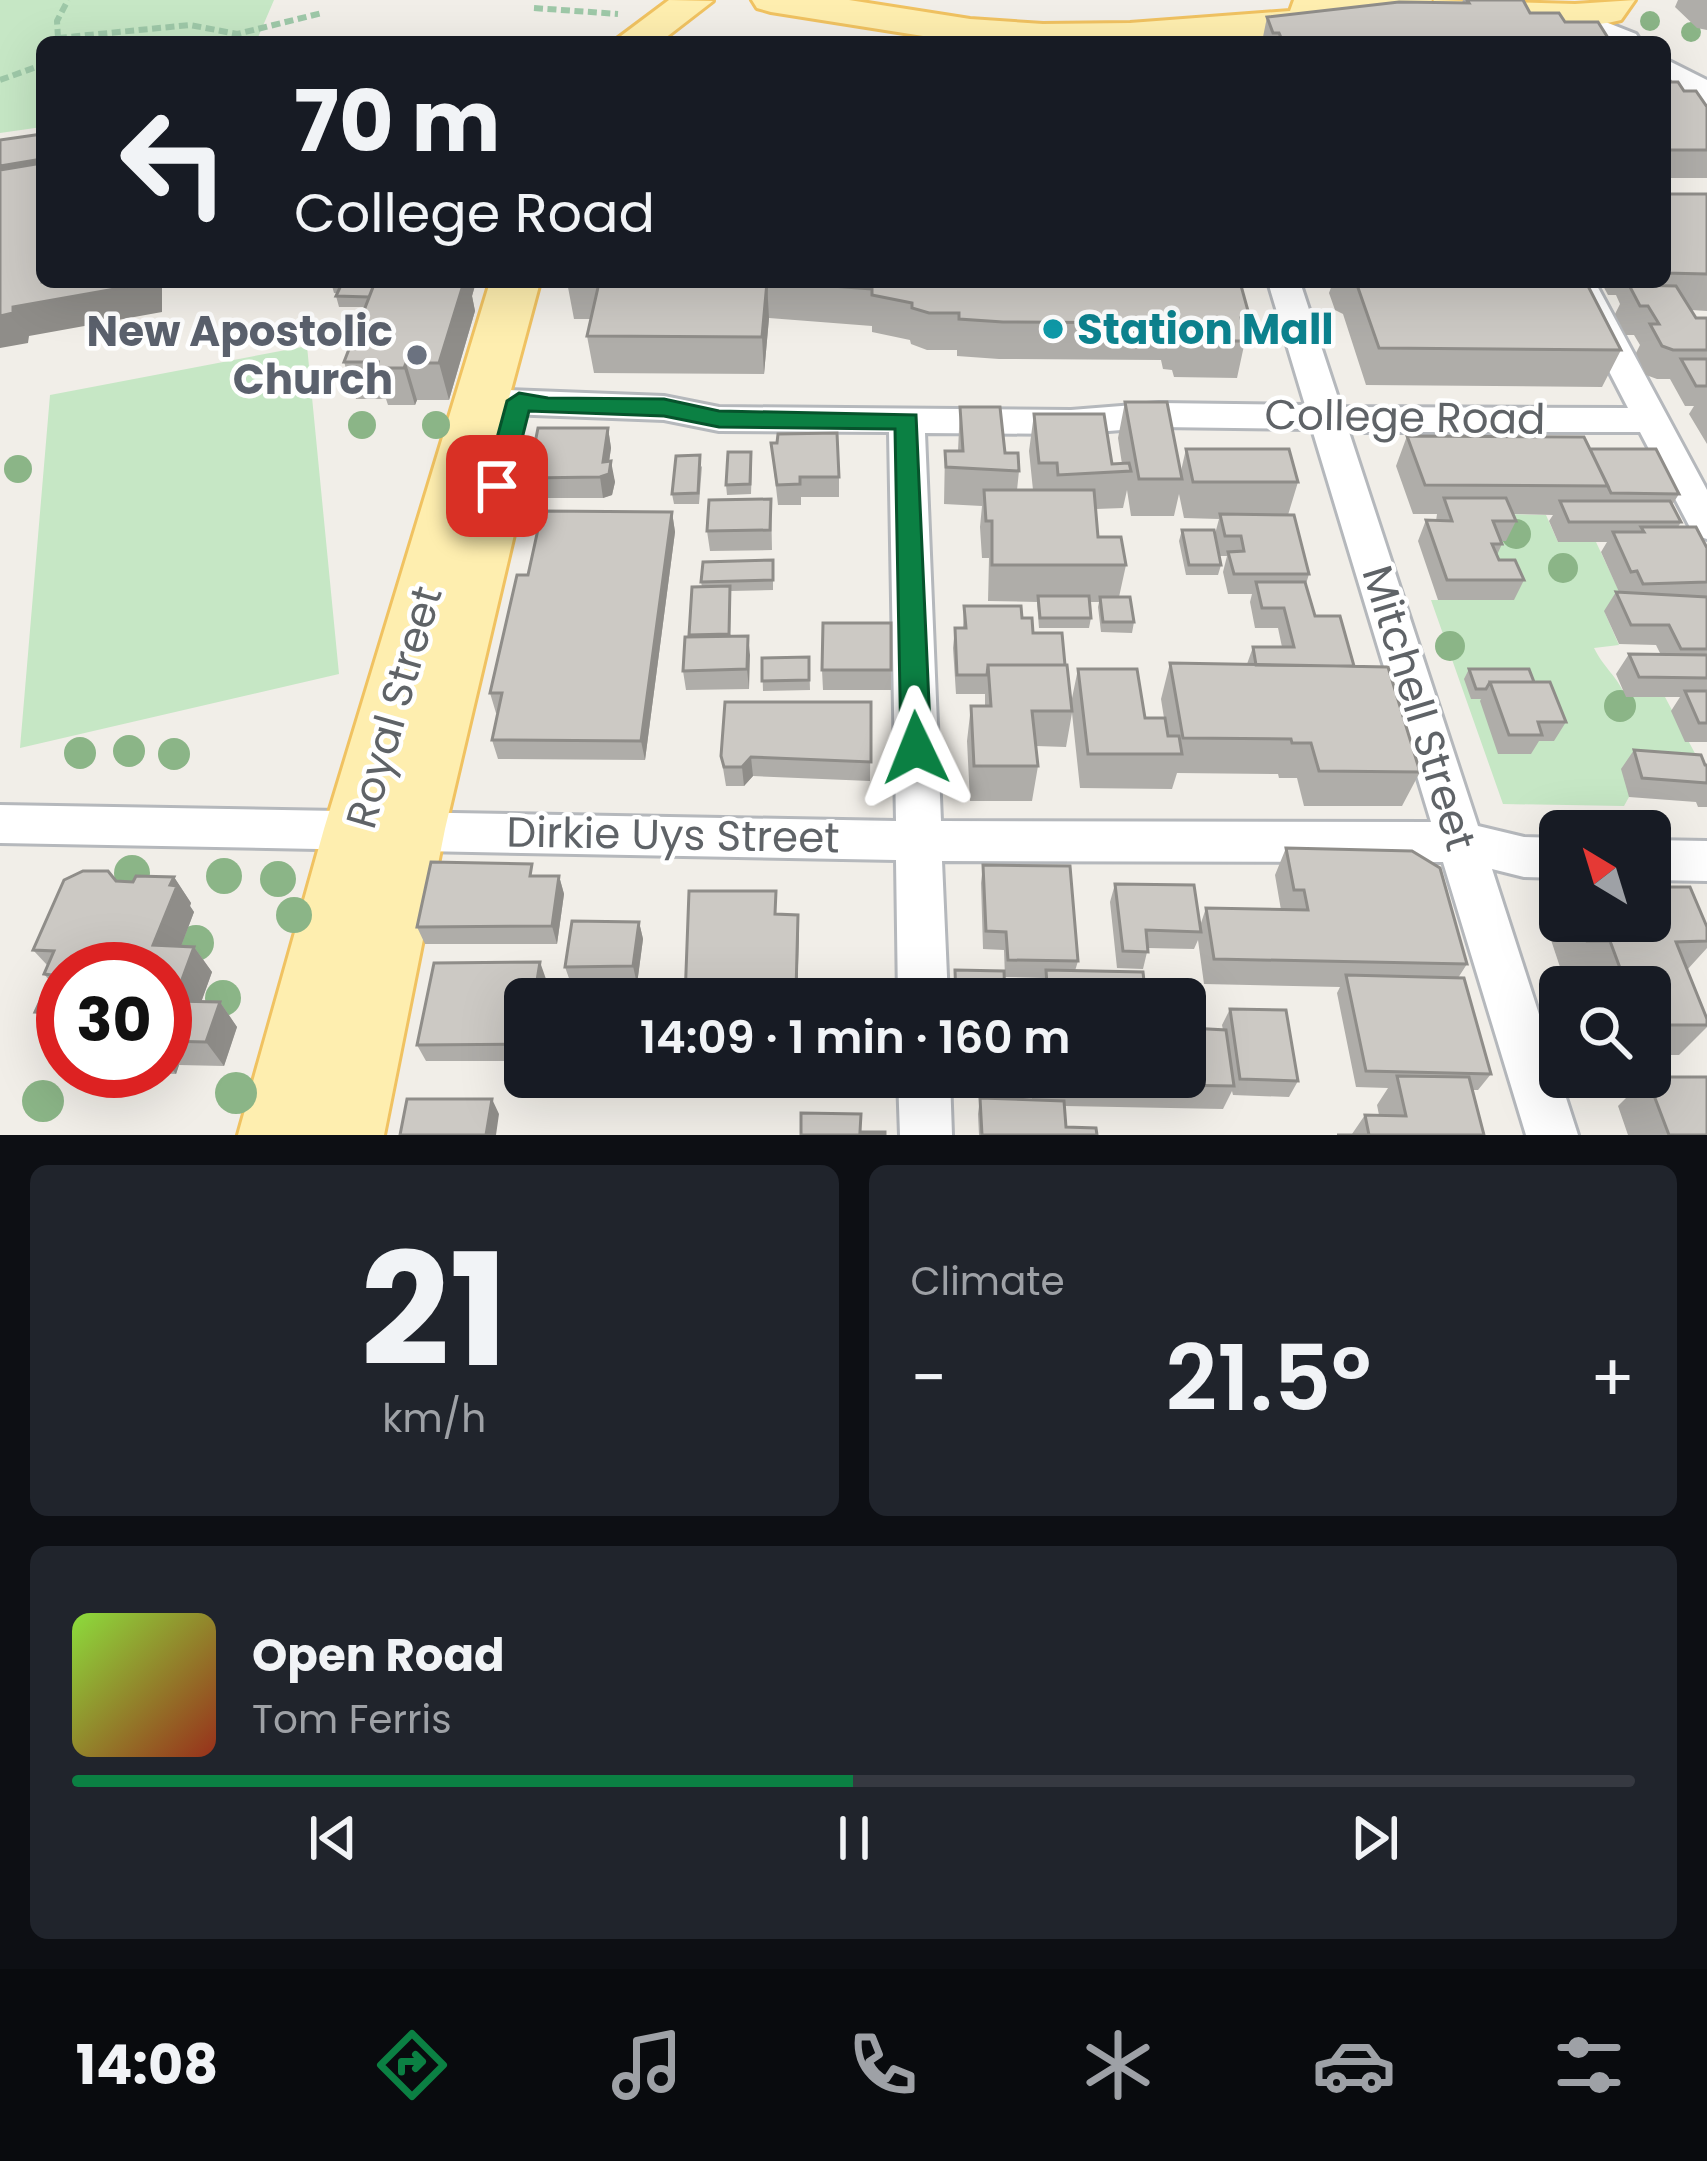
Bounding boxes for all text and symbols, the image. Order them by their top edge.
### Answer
text: 70 m [294,63,500,180]
icon: left [96,84,252,240]
text: College Road [294,175,655,251]
place label: Station Mall [1077,300,1334,359]
place label: New Apostolic Church [87,302,393,409]
marker: Station Mall [1040,316,1066,342]
marker: New Apostolic Church [404,342,430,368]
street label: College Road [1264,385,1546,449]
pin [446,435,548,537]
icon: arrive [464,453,530,519]
street label: Mitchell Street [1348,558,1490,858]
street label: Royal Street [331,579,457,835]
position arrow [853,685,979,811]
street label: Dirkie Uys Street [506,803,840,867]
north arrow [1539,810,1671,942]
map controls [1539,810,1671,1098]
speed limit sign: 30 [36,942,192,1098]
button: search [1539,966,1671,1098]
text: 14:09 · 1 min · 160 m [640,1006,1070,1069]
text: 21 [360,1201,508,1420]
text: Climate [911,1254,1065,1309]
text: 21.5° [1166,1315,1371,1442]
text: − [911,1332,947,1424]
text: + [1590,1332,1635,1424]
text: km/h [382,1391,486,1446]
text: Open Road [252,1624,505,1687]
text: Tom Ferris [252,1692,452,1747]
icon: previous [300,1805,366,1871]
icon: pause [821,1805,887,1871]
icon: next [1342,1805,1408,1871]
icon: directions [370,2023,454,2107]
icon: music [605,2023,689,2107]
icon: phone [841,2023,925,2107]
icon: climate [1076,2023,1160,2107]
icon: car [1312,2023,1396,2107]
icon: filters [1547,2023,1631,2107]
text: 14:08 [76,2027,218,2103]

